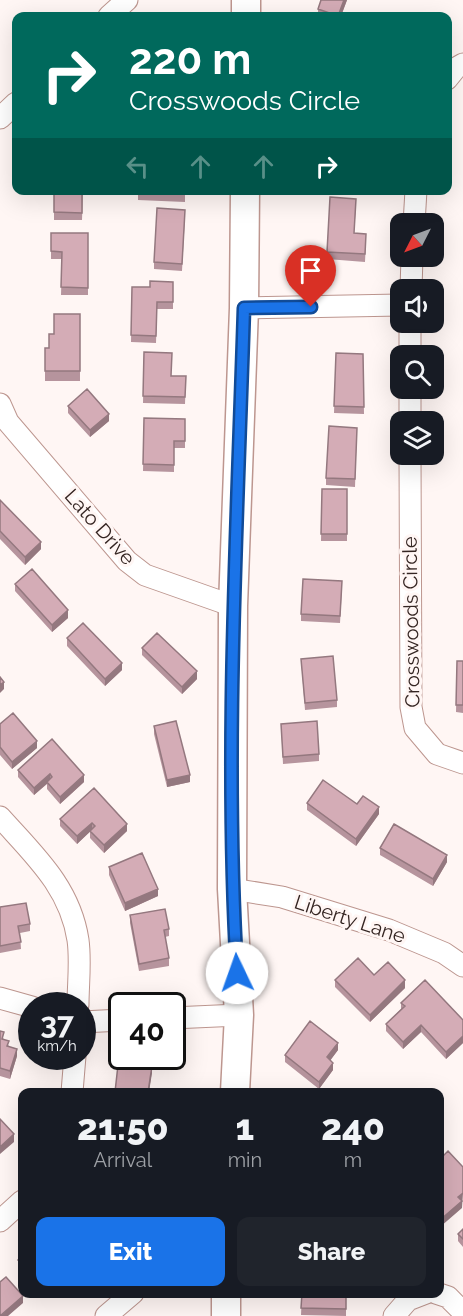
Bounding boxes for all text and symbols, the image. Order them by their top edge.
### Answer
text: 220 m [129,35,251,84]
icon: right [30,36,108,114]
text: Crosswoods Circle [129,85,360,116]
icon: left [121,150,154,183]
icon: ahead [184,150,217,183]
icon: ahead [247,150,280,183]
icon: right [310,150,343,183]
north arrow [390,213,444,267]
map controls [390,213,444,465]
pin [285,245,336,307]
icon: arrive [294,254,327,287]
button: sound [390,279,444,333]
button: search [390,345,444,399]
button: layers [390,411,444,465]
street label: Lato Drive [60,484,140,570]
street label: Crosswoods Circle [398,536,424,708]
street label: Liberty Lane [292,890,409,948]
position arrow [205,941,269,1005]
speed limit sign: 40 [108,992,186,1070]
text: 37 [40,1006,74,1041]
text: km/h [37,1037,77,1055]
text: 21:50 [77,1106,169,1148]
text: 1 [236,1106,254,1148]
text: 240 [321,1106,385,1148]
text: Arrival [94,1148,152,1172]
text: min [228,1148,262,1172]
text: m [344,1148,362,1172]
button: Exit [36,1217,225,1286]
button: Share [237,1217,426,1286]

